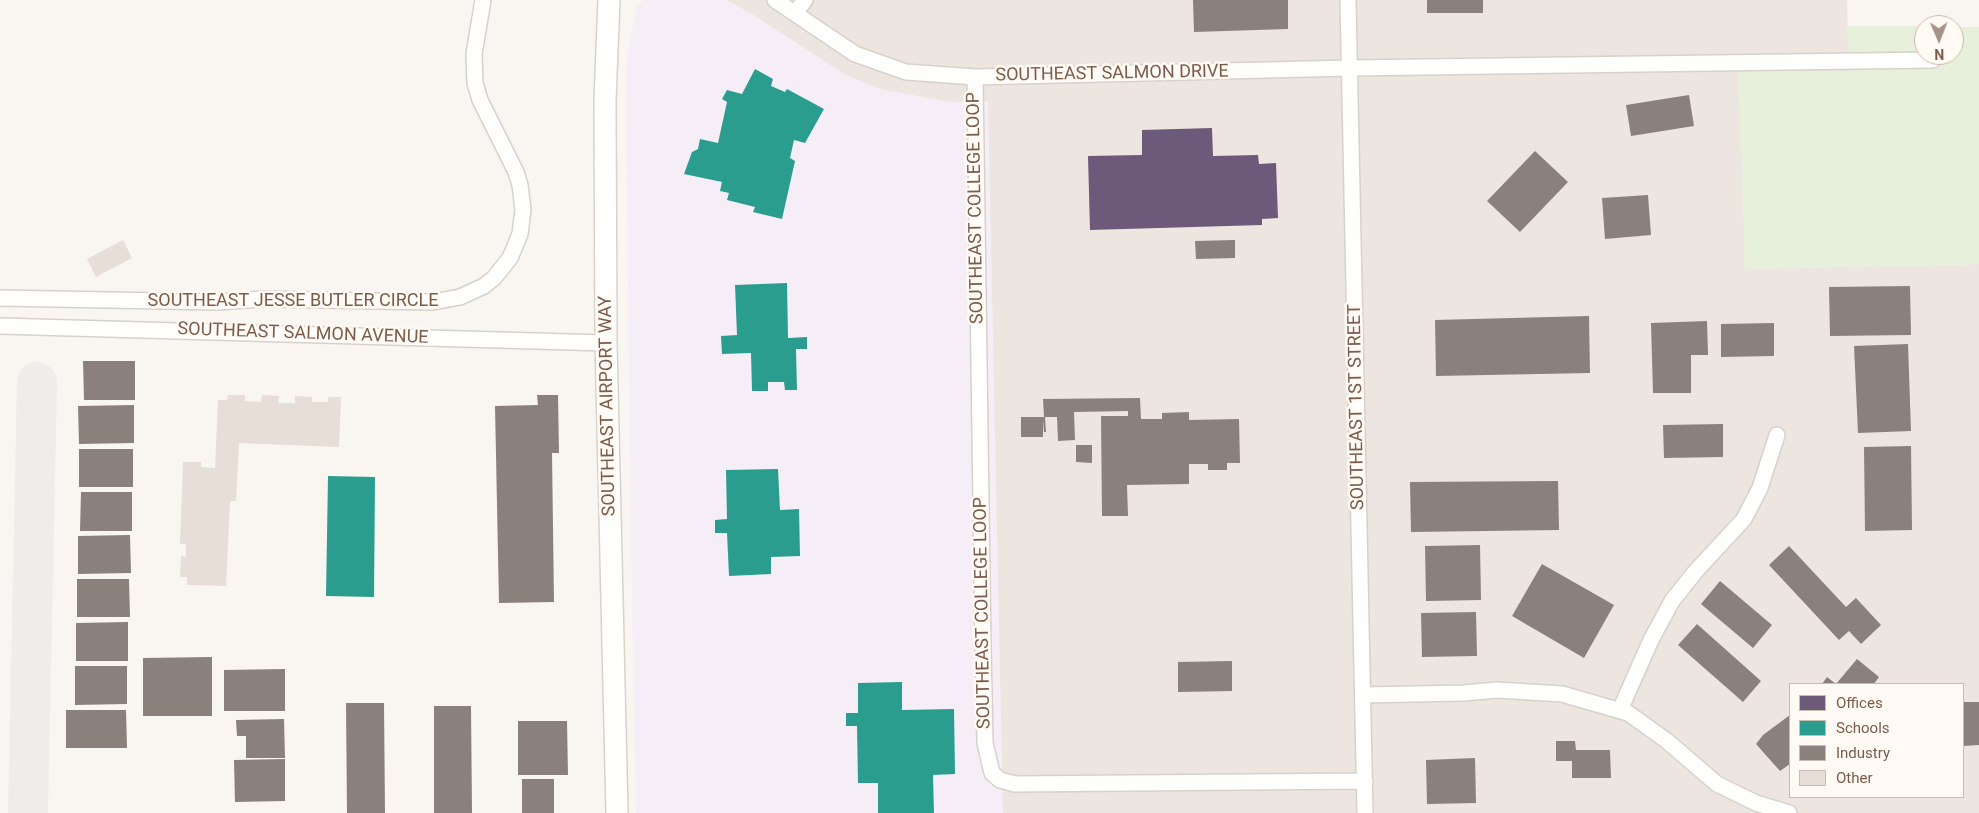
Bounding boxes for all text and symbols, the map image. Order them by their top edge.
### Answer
north arrow [1914,15,1964,65]
text: N [1934,46,1944,62]
street label: SOUTHEAST SALMON DRIVE [995,61,1229,87]
street label: SOUTHEAST COLLEGE LOOP [963,92,989,324]
street label: SOUTHEAST JESSE BUTLER CIRCLE [148,290,438,312]
street label: SOUTHEAST AIRPORT WAY [595,296,621,516]
street label: SOUTHEAST 1ST STREET [1344,304,1370,510]
street label: SOUTHEAST SALMON AVENUE [177,319,429,349]
street label: SOUTHEAST COLLEGE LOOP [970,497,996,729]
legend [1789,683,1964,798]
text: Offices [1836,694,1883,712]
text: Schools [1836,719,1890,737]
text: Industry [1836,744,1890,762]
text: Other [1836,769,1873,787]

